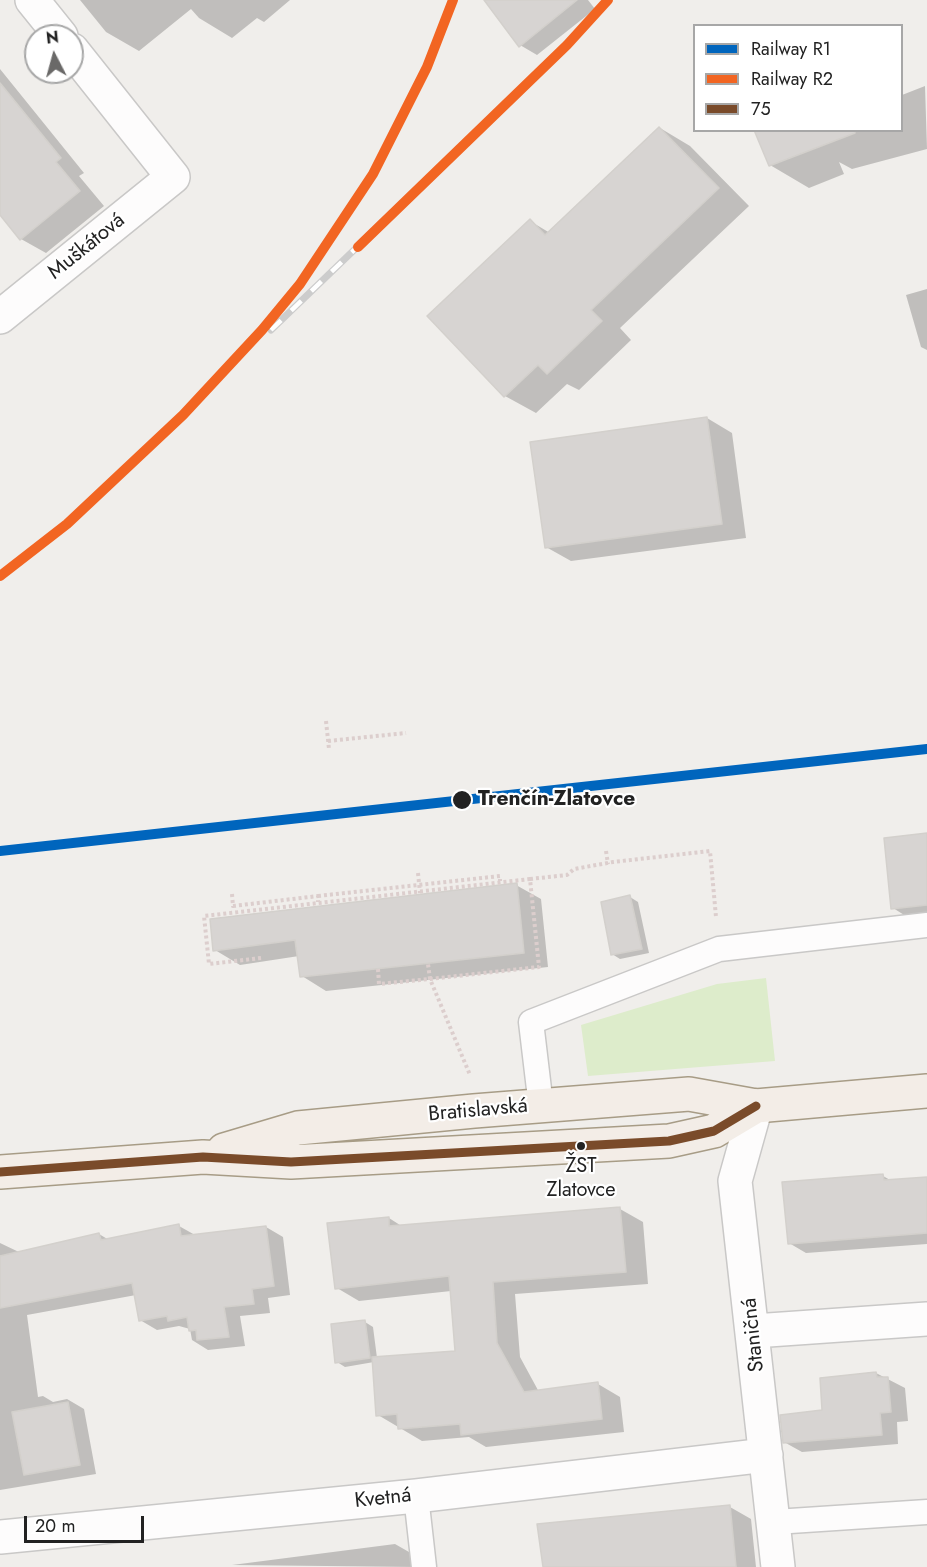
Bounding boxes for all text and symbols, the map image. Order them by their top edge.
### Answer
north arrow [24,24,84,84]
legend [693,24,903,132]
text: N [45,25,60,50]
text: Railway R1 [751,36,831,62]
text: Railway R2 [751,66,833,92]
text: 75 [751,96,771,122]
street label: Muškátová [44,208,130,286]
place label: Trenčín-Zlatovce [478,787,635,813]
marker: Trenčín-Zlatovce [451,789,473,811]
street label: Bratislavská [427,1094,529,1128]
marker: ŽST Zlatovce [575,1140,587,1152]
place label: ŽST Zlatovce [547,1155,615,1202]
street label: Staničná [738,1297,770,1373]
street label: Kvetná [353,1484,413,1514]
scale bar [27,1504,147,1542]
text: 20 m [35,1513,75,1539]

